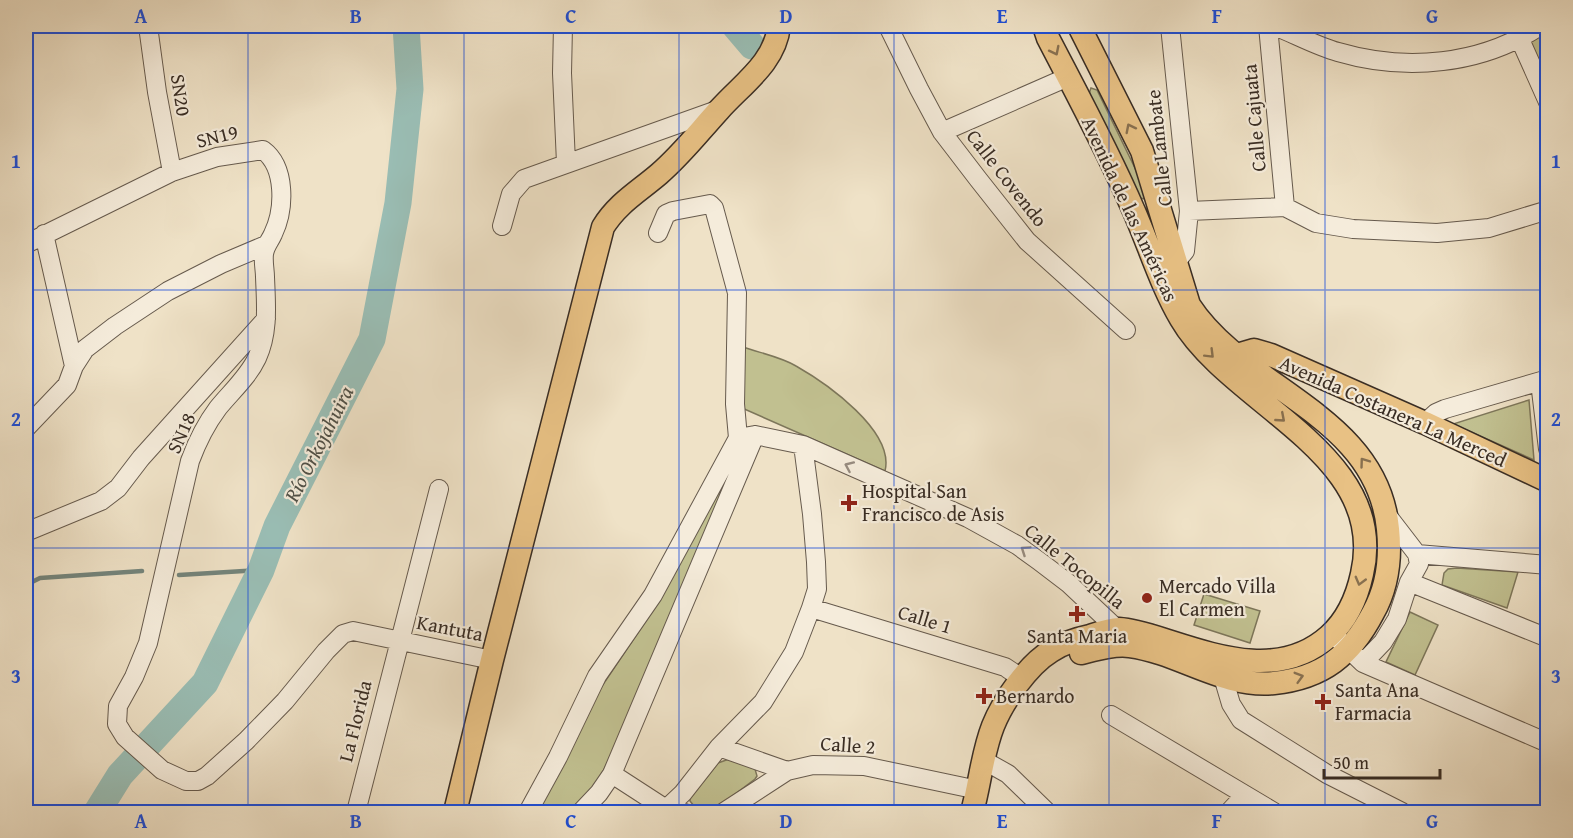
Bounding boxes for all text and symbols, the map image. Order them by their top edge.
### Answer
text: A [135,1,148,30]
text: B [350,1,362,30]
text: C [565,1,577,30]
text: D [779,1,793,30]
text: E [997,1,1008,30]
text: F [1212,1,1222,30]
text: G [1426,1,1438,30]
one-way arrow [1048,45,1059,56]
street label: Calle Cajuata [1234,63,1273,173]
street label: SN20 [164,72,199,118]
street label: Calle Lambate [1138,88,1179,208]
street label: Avenida de las Américas [1075,111,1186,306]
street label: SN19 [193,116,241,155]
street label: Calle Covendo [960,123,1055,233]
one-way arrow [1126,124,1137,134]
text: 1 [11,146,21,175]
text: 1 [1551,146,1561,175]
one-way arrow [1203,347,1214,358]
street label: Avenida Costanera La Merced [1275,347,1512,474]
water label: Río Orkojahuira [276,380,361,508]
text: 2 [11,404,21,433]
text: 2 [1551,404,1561,433]
street label: SN18 [159,408,202,458]
one-way arrow [1274,411,1285,422]
one-way arrow [1360,458,1371,469]
one-way arrow [845,461,856,473]
place label: Hospital San Francisco de Asis [862,476,1005,528]
marker: Hospital San Francisco de Asis [840,494,858,512]
street label: Calle Tocopilla [1019,516,1132,616]
one-way arrow [1020,546,1031,557]
place label: Mercado Villa El Carmen [1159,571,1276,623]
one-way arrow [1355,576,1368,586]
marker: Mercado Villa El Carmen [1140,591,1154,605]
street label: Calle 1 [895,597,956,640]
street label: Kantuta [414,607,486,648]
marker: Santa Maria [1070,607,1084,621]
place label: Santa Maria [1027,621,1128,650]
text: 3 [11,661,21,690]
text: 3 [1551,661,1561,690]
one-way arrow [1293,672,1304,684]
place label: Santa Ana Farmacia [1335,675,1420,727]
street label: La Florida [330,676,379,765]
place label: Bernardo [996,681,1075,710]
marker: Bernardo [977,689,991,703]
marker: Santa Ana Farmacia [1316,695,1330,709]
street label: Calle 2 [820,728,876,761]
scale bar [1324,742,1440,780]
text: 50 m [1333,749,1369,776]
text: A [135,806,148,835]
text: B [350,806,362,835]
text: C [565,806,577,835]
text: D [779,806,793,835]
text: E [997,806,1008,835]
text: F [1212,806,1222,835]
text: G [1426,806,1438,835]

